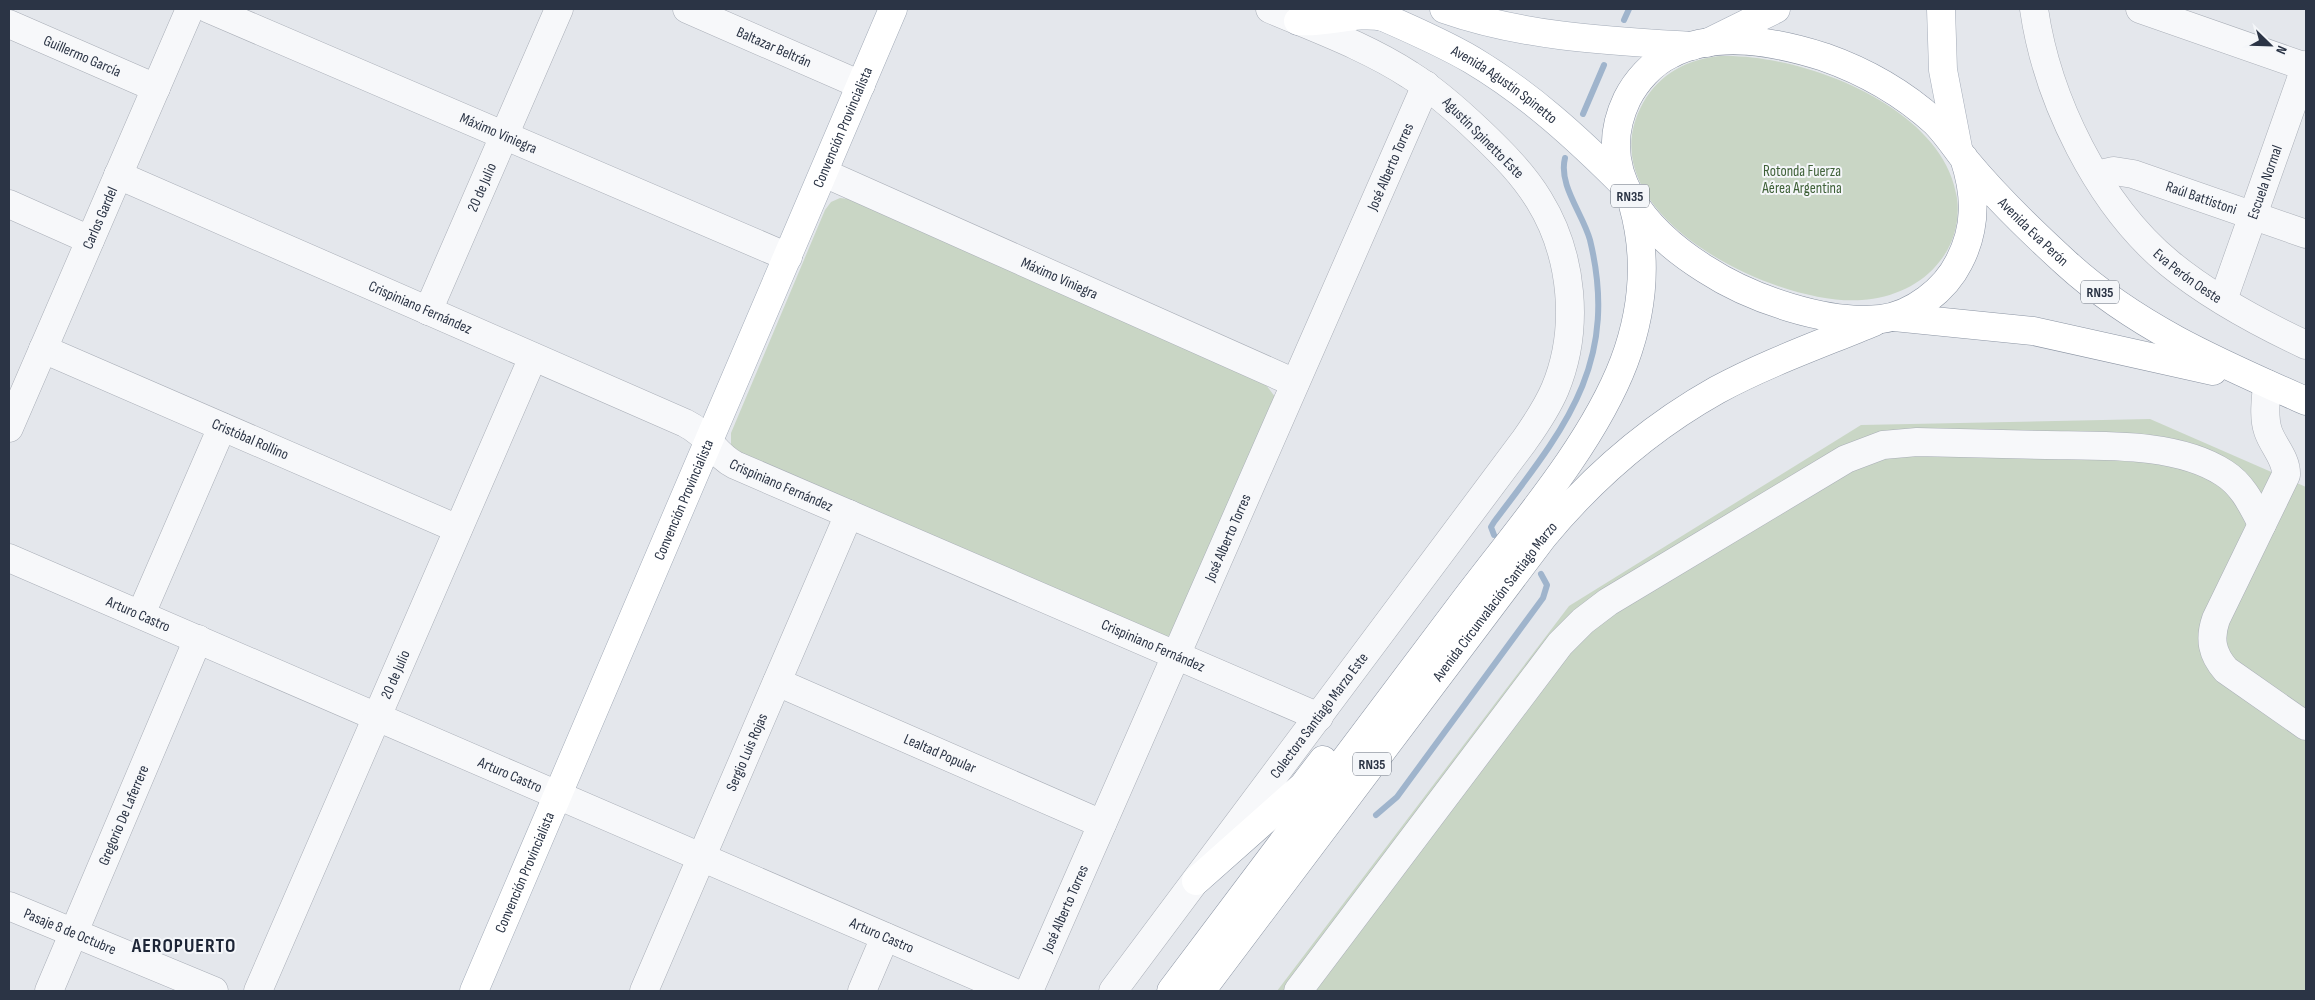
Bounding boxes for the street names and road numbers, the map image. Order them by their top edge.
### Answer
street label: Baltazar Beltrán [734,22,814,72]
street label: Guillermo García [41,31,124,81]
street label: Avenida Agustín Spinetto [1447,40,1561,128]
street label: Convención Provincialista [808,64,877,191]
street label: Agustín Spinetto Este [1437,92,1528,183]
street label: Máximo Viniegra [457,108,540,158]
street label: José Alberto Torres [1362,120,1418,214]
street label: Escuela Normal [2243,143,2286,222]
street label: 20 de Julio [463,160,501,215]
street label: Raúl Battistoni [2163,177,2239,219]
street label: Carlos Gardel [78,184,122,252]
road number: RN35 [1611,185,1649,208]
street label: Avenida Eva Perón [1993,193,2073,270]
street label: Eva Perón Oeste [2149,244,2225,307]
street label: Máximo Viniegra [1018,253,1101,304]
street label: Crispiniano Fernández [366,276,476,338]
road number: RN35 [2081,280,2119,304]
street label: Cristóbal Rollino [209,414,292,464]
street label: Convención Provincialista [649,436,718,563]
street label: Crispiniano Fernández [726,454,837,516]
street label: José Alberto Torres [1200,491,1255,585]
street label: Avenida Circunvalación Santiago Marzo [1428,518,1561,686]
street label: Arturo Castro [103,591,173,636]
street label: Crispiniano Fernández [1098,615,1208,676]
street label: 20 de Julio [376,647,414,702]
street label: Colectora Santiago Marzo Este [1266,649,1372,782]
street label: Sergio Luis Rojas [722,710,772,794]
street label: Lealtad Popular [901,729,980,778]
street label: Arturo Castro [474,752,545,797]
road number: RN35 [1353,752,1391,776]
street label: Gregorio De Laferrere [94,762,153,868]
street label: Convención Provincialista [490,809,559,936]
street label: José Alberto Torres [1037,862,1093,956]
street label: Pasaje 8 de Octubre [21,904,119,959]
street label: Arturo Castro [846,913,917,957]

